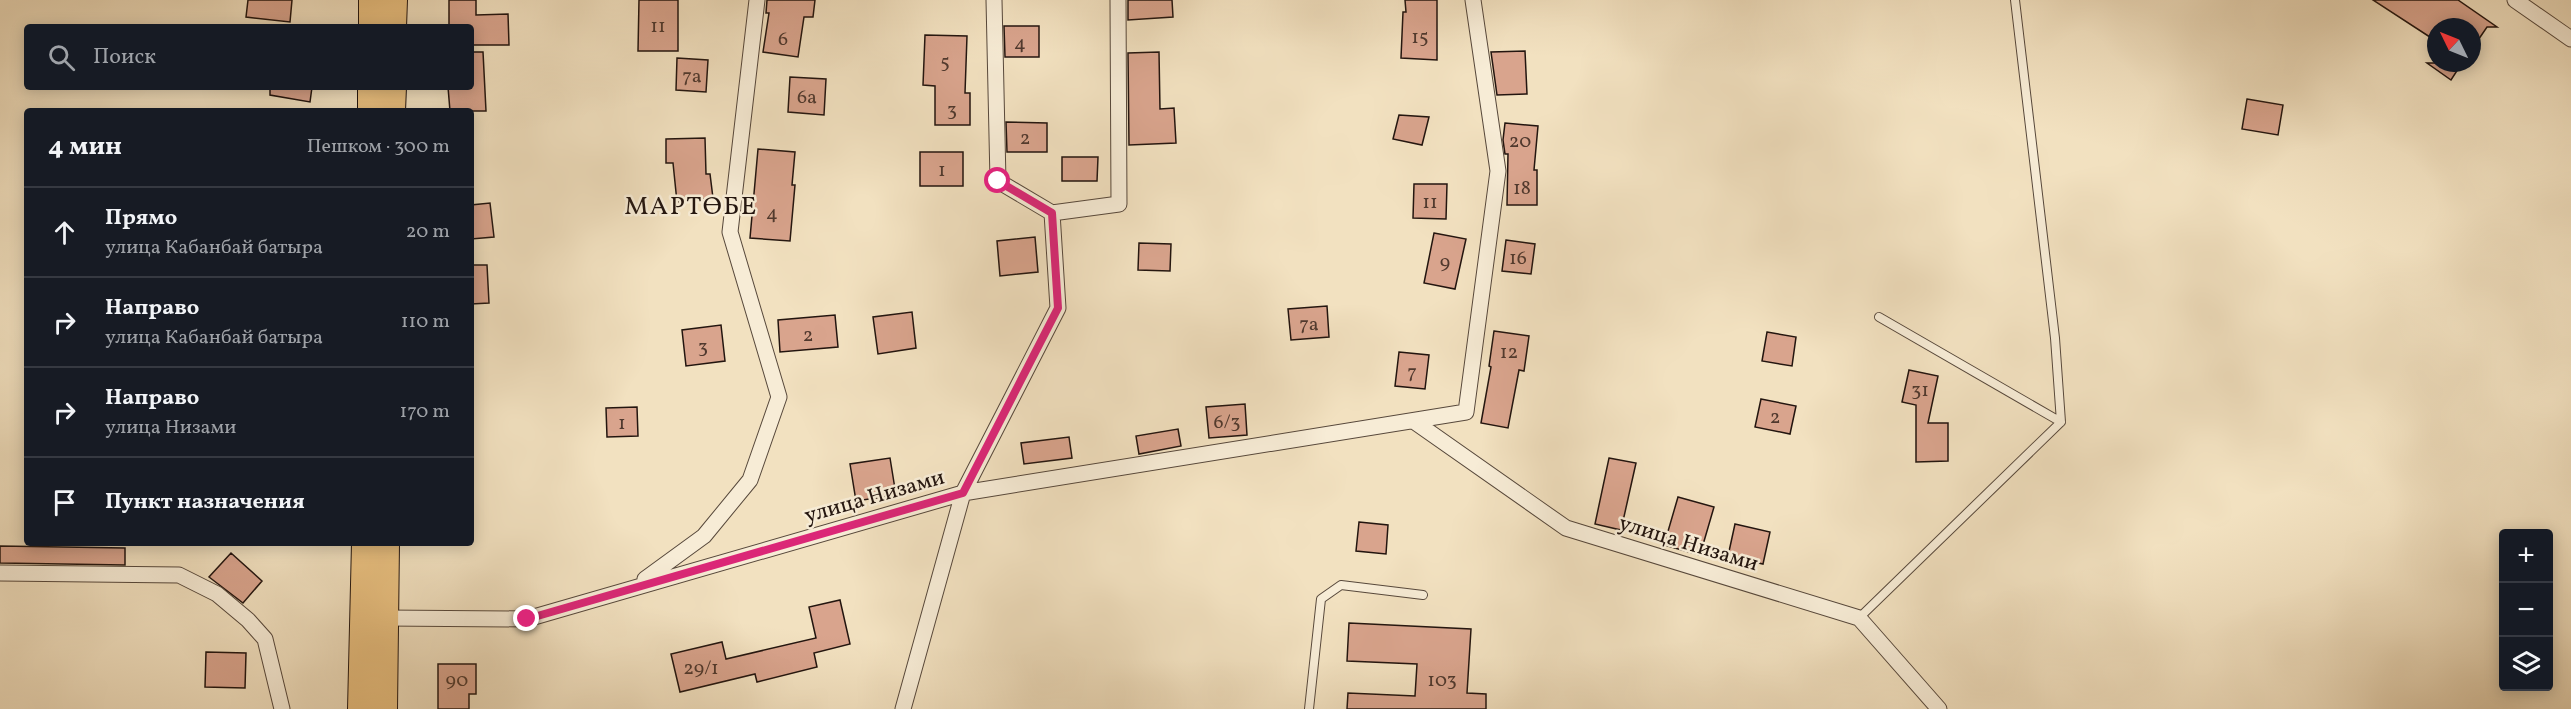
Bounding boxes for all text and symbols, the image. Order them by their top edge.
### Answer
house number: 11 [650,13,666,41]
north arrow [2427,18,2481,72]
search box [24,24,474,90]
house number: 15 [1411,24,1429,52]
house number: 6 [778,26,788,54]
house number: 4 [1014,30,1026,58]
icon: search [45,41,78,74]
text: Поиск [93,42,156,73]
house number: 5 [940,49,950,77]
house number: 7а [682,63,702,91]
house number: 6а [797,84,817,112]
house number: 3 [947,97,957,125]
house number: 2 [1020,125,1030,153]
house number: 20 [1509,128,1531,156]
text: 4 мин [48,129,122,165]
text: Пешком · 300 m [307,133,450,161]
house number: 1 [938,157,946,185]
route start [984,167,1010,193]
house number: 18 [1513,175,1531,203]
district label: МАРТӨБЕ [624,189,758,225]
house number: 11 [1422,189,1438,217]
house number: 4 [766,200,778,228]
text: Прямо [105,203,177,234]
icon: ahead [48,216,81,249]
text: 20 m [406,218,450,246]
text: улица Кабанбай батыра [105,234,323,262]
house number: 16 [1509,245,1527,273]
house number: 9 [1440,249,1450,277]
text: Направо [105,293,199,324]
icon: right [48,306,81,339]
text: 110 m [401,308,450,336]
house number: 7а [1299,311,1319,339]
house number: 2 [803,322,813,350]
text: улица Кабанбай батыра [105,324,323,352]
house number: 3 [698,334,708,362]
house number: 12 [1500,339,1518,367]
house number: 7 [1407,359,1417,387]
house number: 31 [1911,377,1929,405]
text: Направо [105,383,199,414]
icon: right [48,396,81,429]
text: 170 m [400,398,450,426]
house number: 2 [1770,404,1780,432]
house number: 6/3 [1213,409,1241,437]
house number: 1 [618,410,626,438]
text: улица Низами [105,414,236,442]
street label: улица Низами [801,463,948,532]
icon: arrive [48,486,81,519]
text: Пункт назначения [105,487,305,518]
street label: улица Низами [1615,508,1762,580]
map controls [2499,529,2553,691]
button: + [2499,529,2553,583]
button: − [2499,583,2553,637]
route end [513,605,539,631]
button: layers [2499,637,2553,691]
house number: 29/1 [683,655,719,683]
house number: 90 [446,667,468,695]
house number: 103 [1427,667,1457,695]

